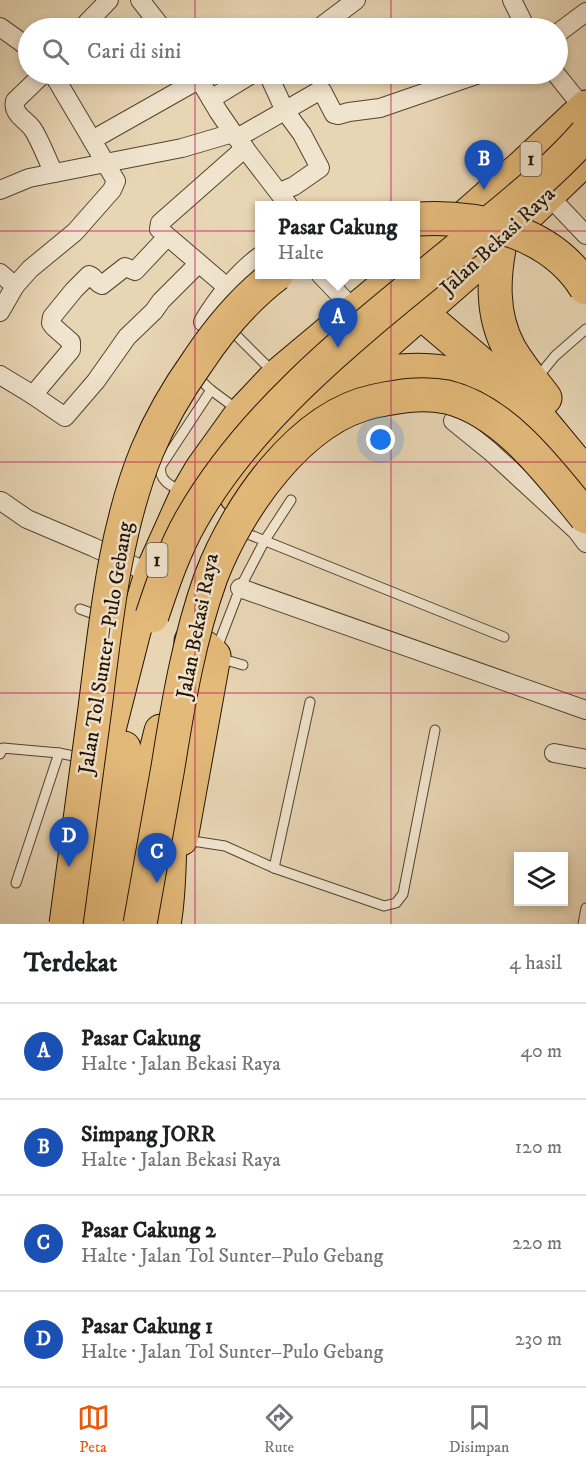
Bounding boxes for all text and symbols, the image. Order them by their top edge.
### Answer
search box [18,18,568,84]
icon: search [39,35,72,68]
text: Cari di sini [87,38,181,65]
pin: B [464,140,504,190]
road number: 1 [520,142,542,176]
street label: Jalan Bekasi Raya [434,181,561,302]
popup [255,201,420,279]
text: Pasar Cakung [278,214,397,241]
text: Halte [278,241,324,266]
pin: A [318,298,358,348]
your location [366,425,395,454]
street label: Jalan Tol Sunter–Pulo Gebang [73,519,139,778]
road number: 1 [146,543,168,577]
street label: Jalan Bekasi Raya [171,551,225,703]
pin: D [50,818,88,867]
pin: C [138,834,176,883]
map controls [514,852,568,906]
button: layers [514,852,568,906]
text: Terdekat [24,947,117,980]
text: 4 hasil [509,951,562,976]
text: Pasar Cakung [81,1025,200,1052]
text: A [37,1039,50,1064]
text: 40 m [520,1039,562,1064]
text: Halte · Jalan Bekasi Raya [81,1052,281,1077]
text: Simpang JORR [81,1121,215,1148]
text: B [37,1135,50,1160]
text: 120 m [515,1135,562,1160]
text: Halte · Jalan Bekasi Raya [81,1148,281,1173]
text: Pasar Cakung 2 [81,1217,216,1244]
text: C [37,1231,50,1256]
text: 220 m [512,1231,562,1256]
text: Halte · Jalan Tol Sunter–Pulo Gebang [81,1244,383,1269]
text: Pasar Cakung 1 [81,1313,213,1340]
text: D [36,1327,51,1352]
text: 230 m [515,1327,562,1352]
text: Halte · Jalan Tol Sunter–Pulo Gebang [81,1340,383,1365]
tab: Peta [77,1401,110,1457]
tab: Rute [263,1401,296,1457]
tab: Disimpan [449,1401,509,1457]

